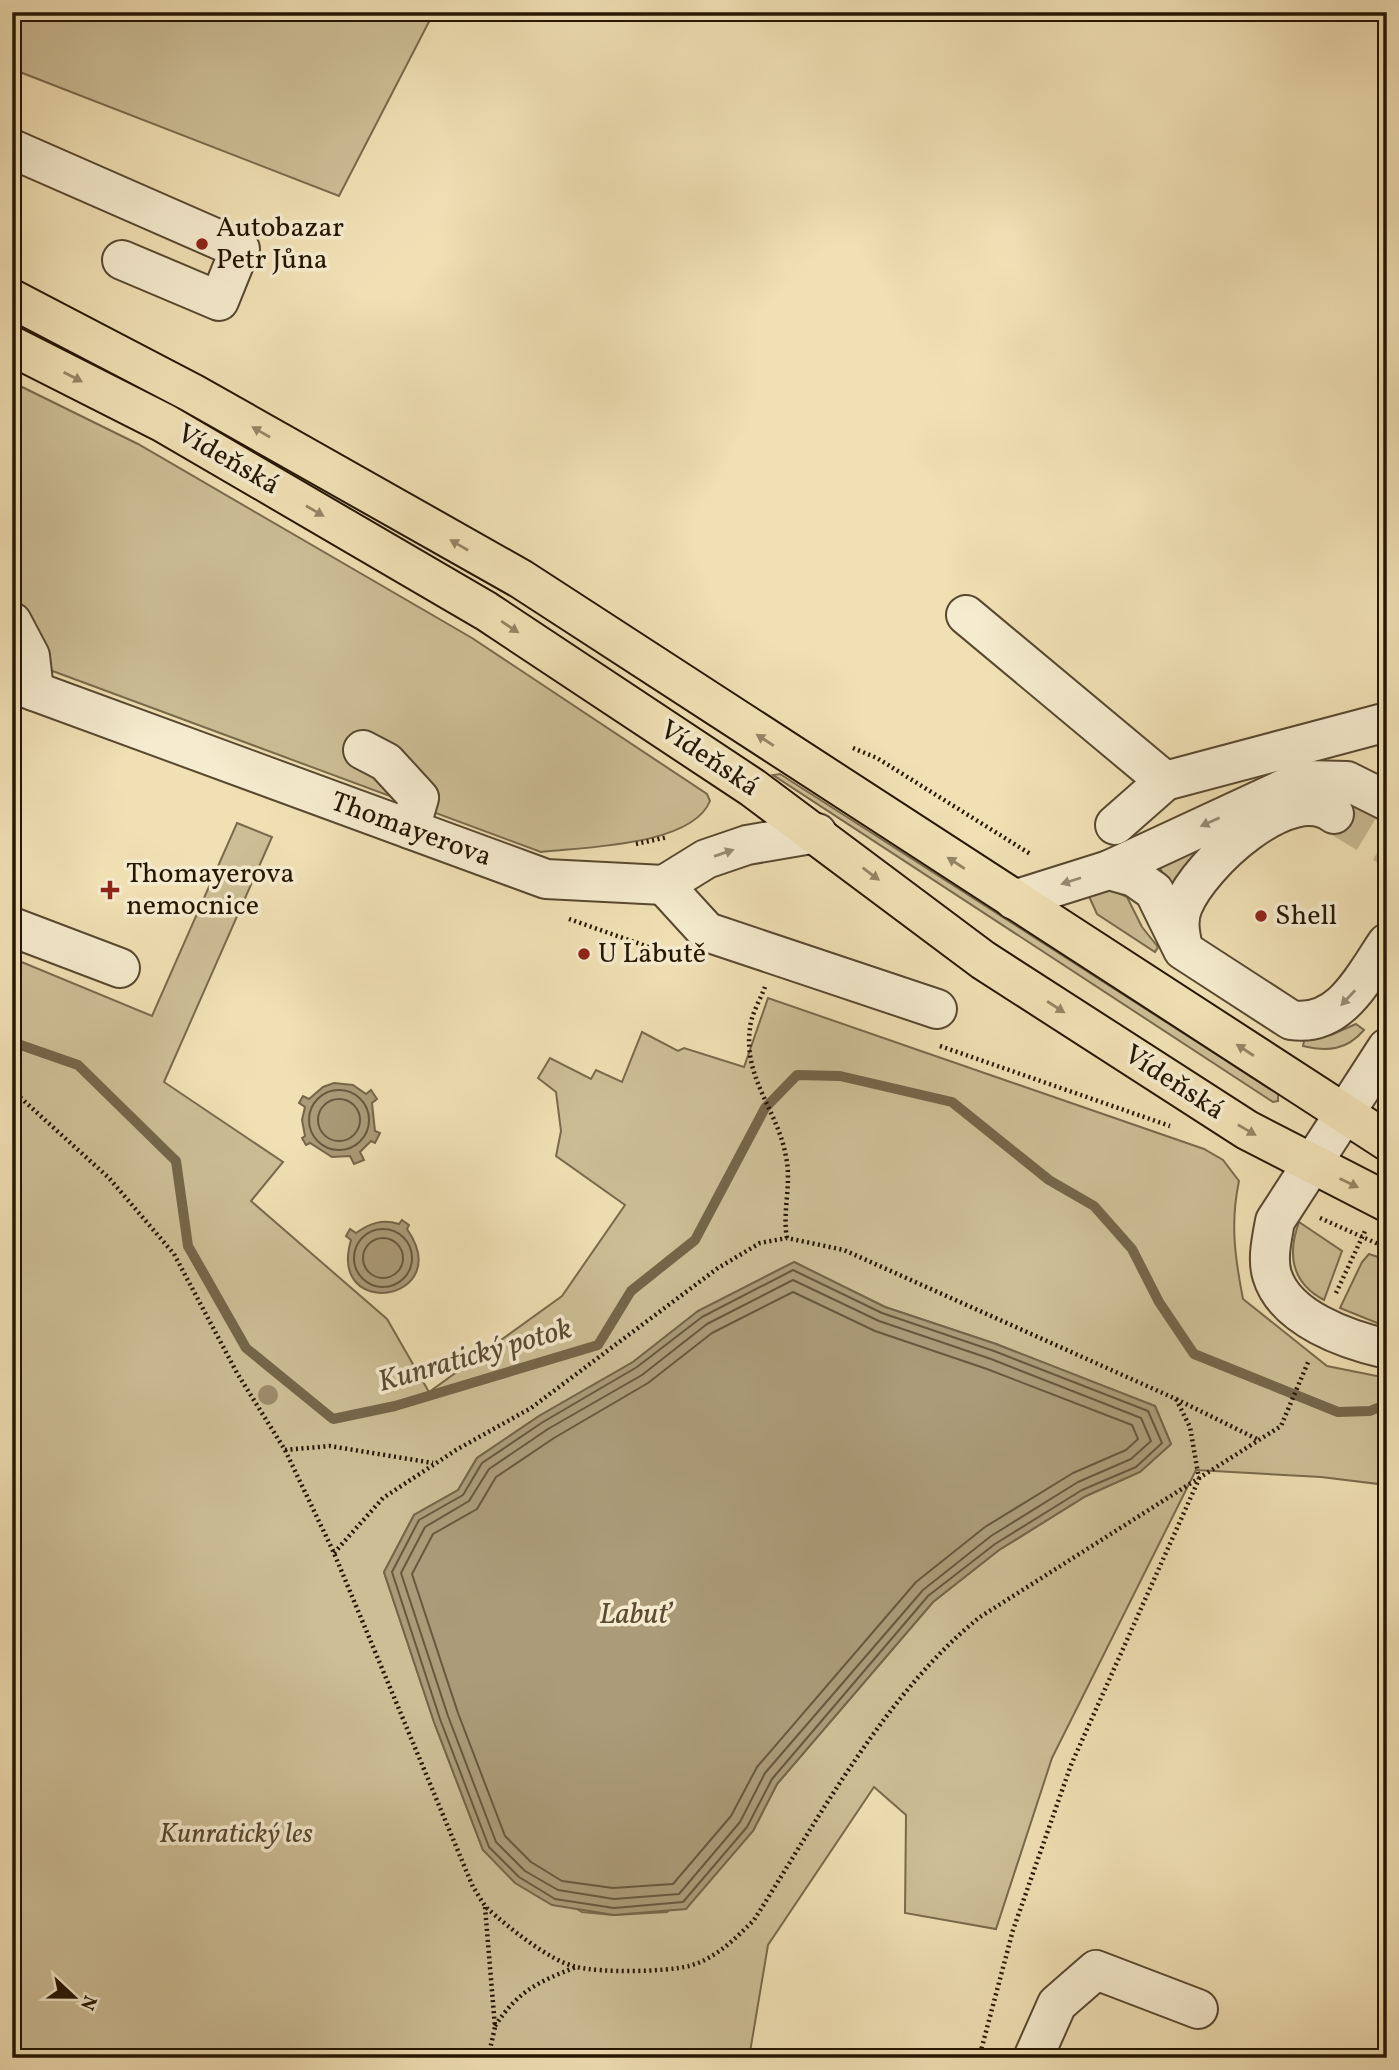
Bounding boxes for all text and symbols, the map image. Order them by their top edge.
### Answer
place label: Autobazar Petr Jůna [216,209,344,280]
marker: Autobazar Petr Jůna [194,236,210,252]
one-way arrow [63,371,83,382]
street label: Vídeňská [169,415,287,505]
one-way arrow [252,426,271,438]
one-way arrow [305,505,324,517]
one-way arrow [450,539,469,551]
one-way arrow [501,620,520,633]
street label: Vídeňská [651,711,767,807]
one-way arrow [756,733,774,747]
street label: Thomayerova [325,783,497,877]
one-way arrow [1200,816,1220,828]
one-way arrow [713,847,734,858]
place label: Thomayerova nemocnice [126,855,295,926]
one-way arrow [947,857,966,870]
one-way arrow [862,867,880,881]
one-way arrow [1060,877,1081,887]
marker: Thomayerova nemocnice [100,880,120,900]
place label: Shell [1275,897,1337,936]
marker: Shell [1253,908,1269,924]
place label: U Labutě [598,935,706,974]
marker: U Labutě [576,946,592,962]
one-way arrow [1340,990,1356,1007]
one-way arrow [1046,1000,1065,1013]
street label: Vídeňská [1116,1036,1232,1130]
one-way arrow [1235,1044,1254,1057]
one-way arrow [1238,1123,1257,1136]
one-way arrow [1339,1178,1359,1189]
water label: Kunratický potok [373,1308,577,1404]
water label: Labuť [599,1594,673,1636]
park label: Kunratický les [159,1815,313,1854]
north arrow [38,1962,108,2032]
text: N [73,1991,103,2014]

